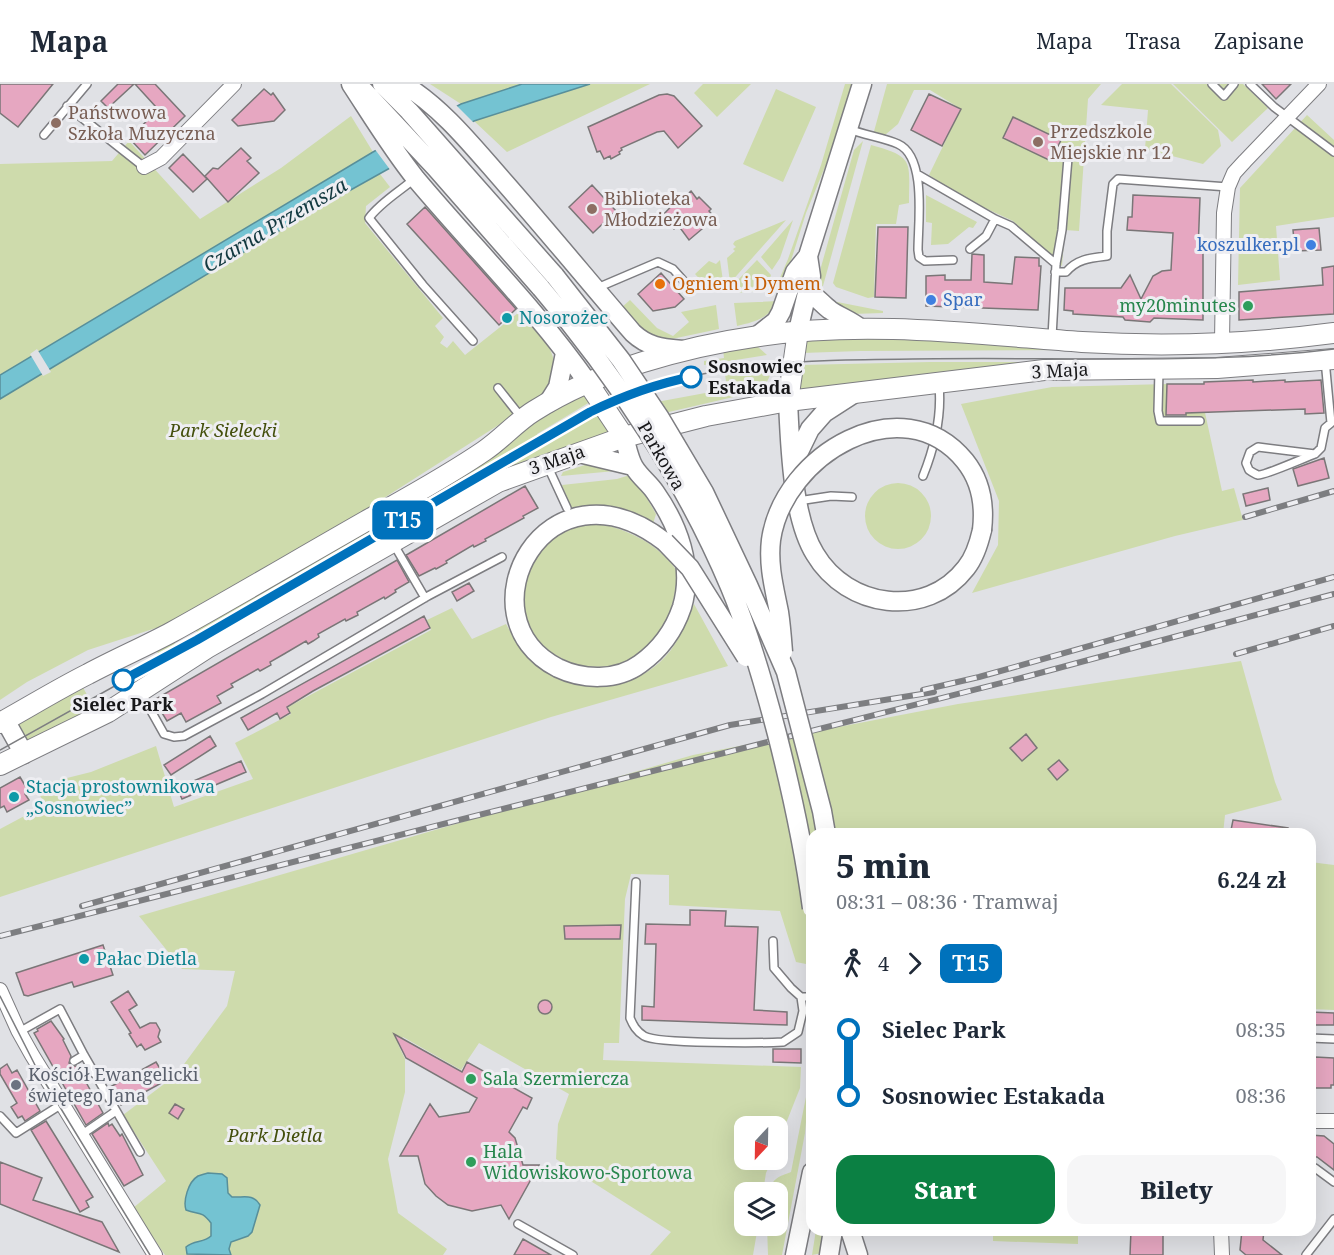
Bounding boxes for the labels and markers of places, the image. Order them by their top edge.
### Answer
place label: Państwowa Szkoła Muzyczna [68,100,216,145]
marker: Państwowa Szkoła Muzyczna [49,116,63,130]
place label: Przedszkole Miejskie nr 12 [1050,119,1171,164]
marker: Przedszkole Miejskie nr 12 [1031,135,1045,149]
place label: Biblioteka Młodzieżowa [604,186,718,231]
marker: Biblioteka Młodzieżowa [585,202,599,216]
place label: koszulker.pl [1197,232,1299,256]
marker: koszulker.pl [1304,238,1318,252]
place label: Ogniem i Dymem [672,271,821,295]
marker: Ogniem i Dymem [653,277,667,291]
place label: Spar [943,287,983,311]
marker: Spar [924,293,938,307]
place label: my20minutes [1119,293,1236,317]
marker: my20minutes [1241,299,1255,313]
place label: Nosorożec [519,305,608,329]
marker: Nosorożec [500,311,514,325]
place label: Sosnowiec Estakada [708,354,803,399]
marker: Sosnowiec Estakada [680,366,702,388]
marker: Sielec Park [112,669,134,691]
place label: Sielec Park [72,692,174,716]
place label: Stacja prostownikowa „Sosnowiec” [26,774,215,819]
marker: Stacja prostownikowa „Sosnowiec” [7,790,21,804]
place label: Pałac Dietla [96,946,197,970]
marker: Pałac Dietla [77,952,91,966]
place label: Kościół Ewangelicki świętego Jana [28,1062,199,1107]
place label: Sala Szermiercza [483,1066,629,1090]
marker: Sala Szermiercza [464,1072,478,1086]
marker: Kościół Ewangelicki świętego Jana [9,1078,23,1092]
place label: Hala Widowiskowo-Sportowa [483,1139,693,1184]
marker: Hala Widowiskowo-Sportowa [464,1155,478,1169]

